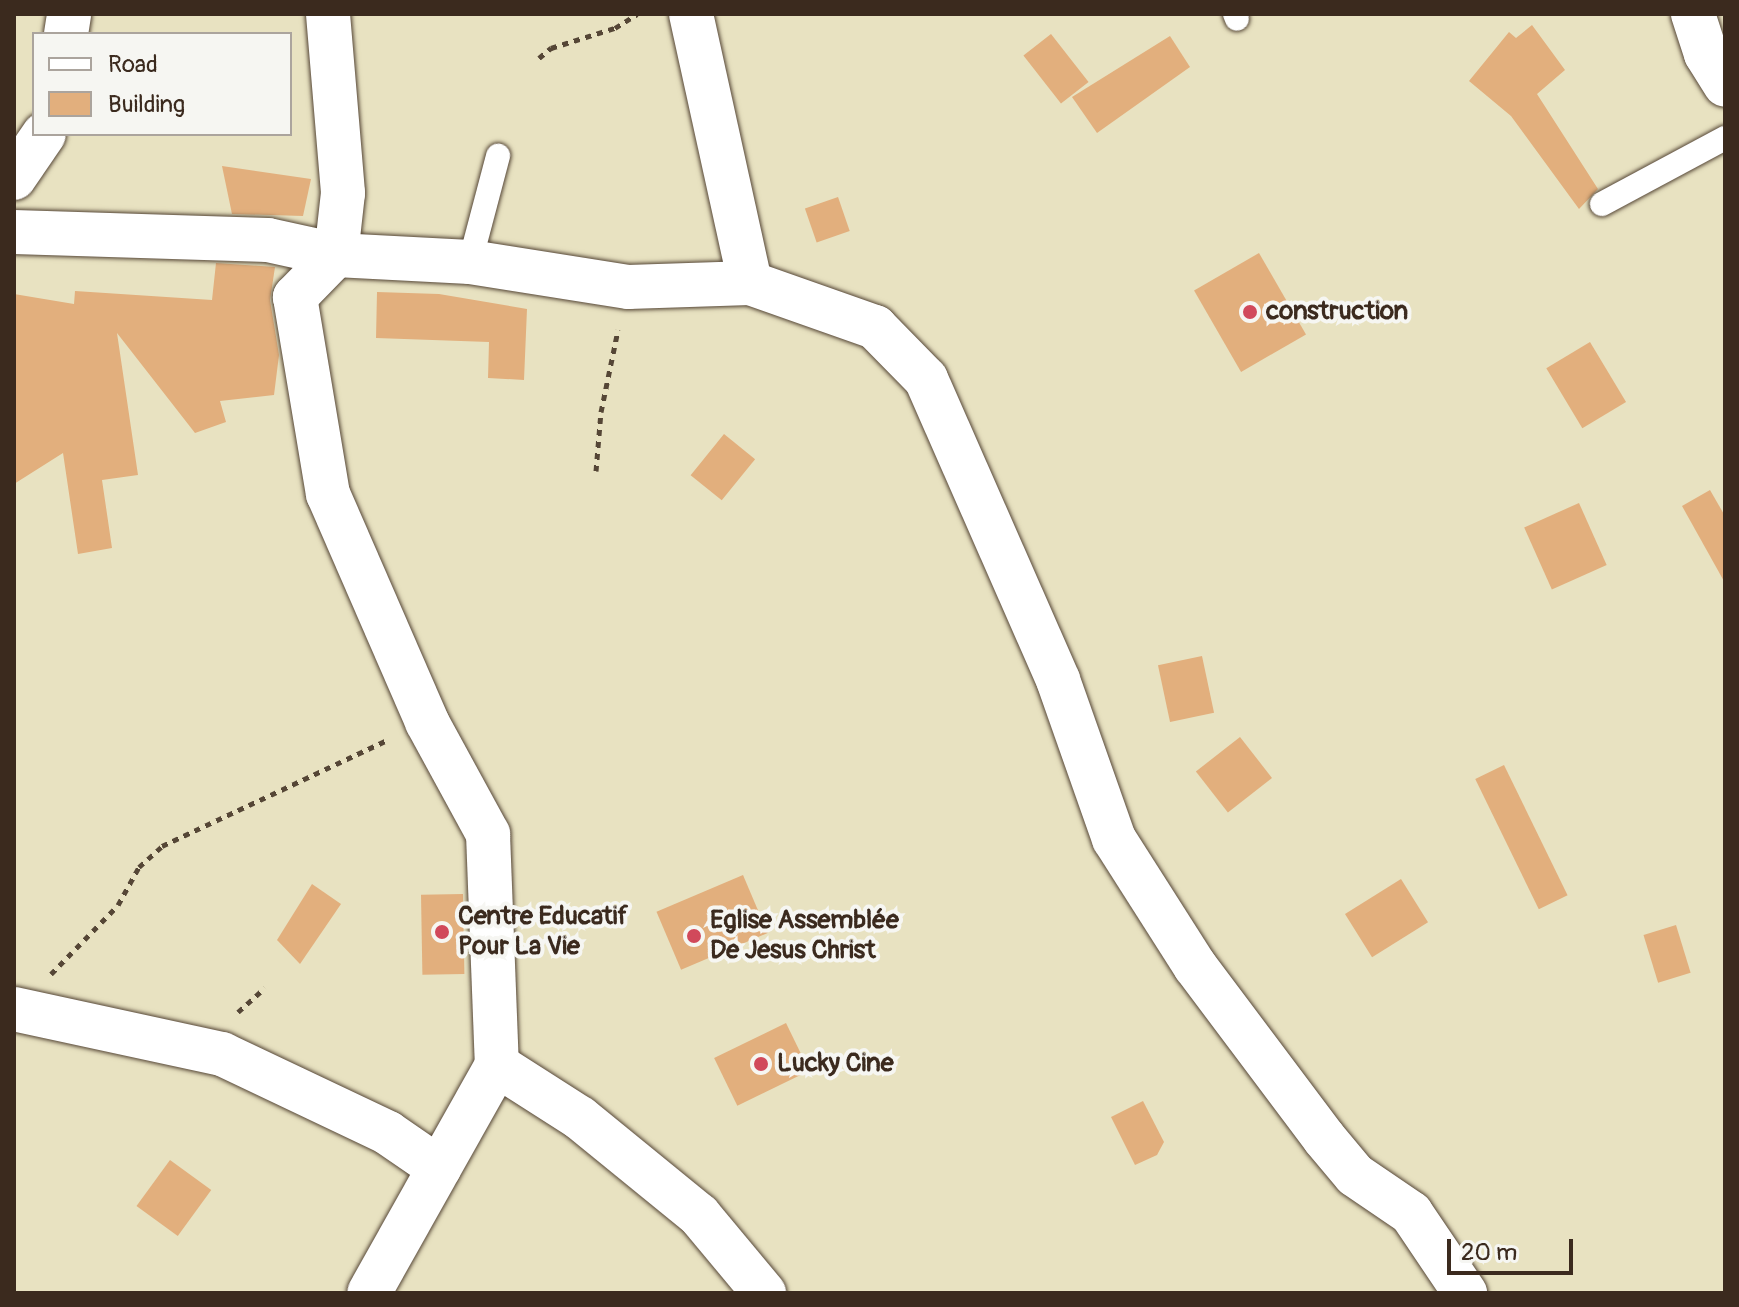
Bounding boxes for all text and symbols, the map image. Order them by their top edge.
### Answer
legend [32,32,292,136]
text: Road [108,50,158,79]
text: Building [108,90,185,119]
place label: construction [1266,296,1408,328]
marker: construction [1241,303,1259,321]
place label: Centre Educatif Pour La Vie [458,901,628,962]
place label: Eglise Assemblée De Jesus Christ [710,905,899,966]
marker: Centre Educatif Pour La Vie [433,923,451,941]
marker: Eglise Assemblée De Jesus Christ [685,927,703,945]
place label: Lucky Cine [777,1048,893,1080]
marker: Lucky Cine [752,1055,770,1073]
scale bar [1451,1223,1577,1273]
text: 20 m [1461,1238,1517,1267]

